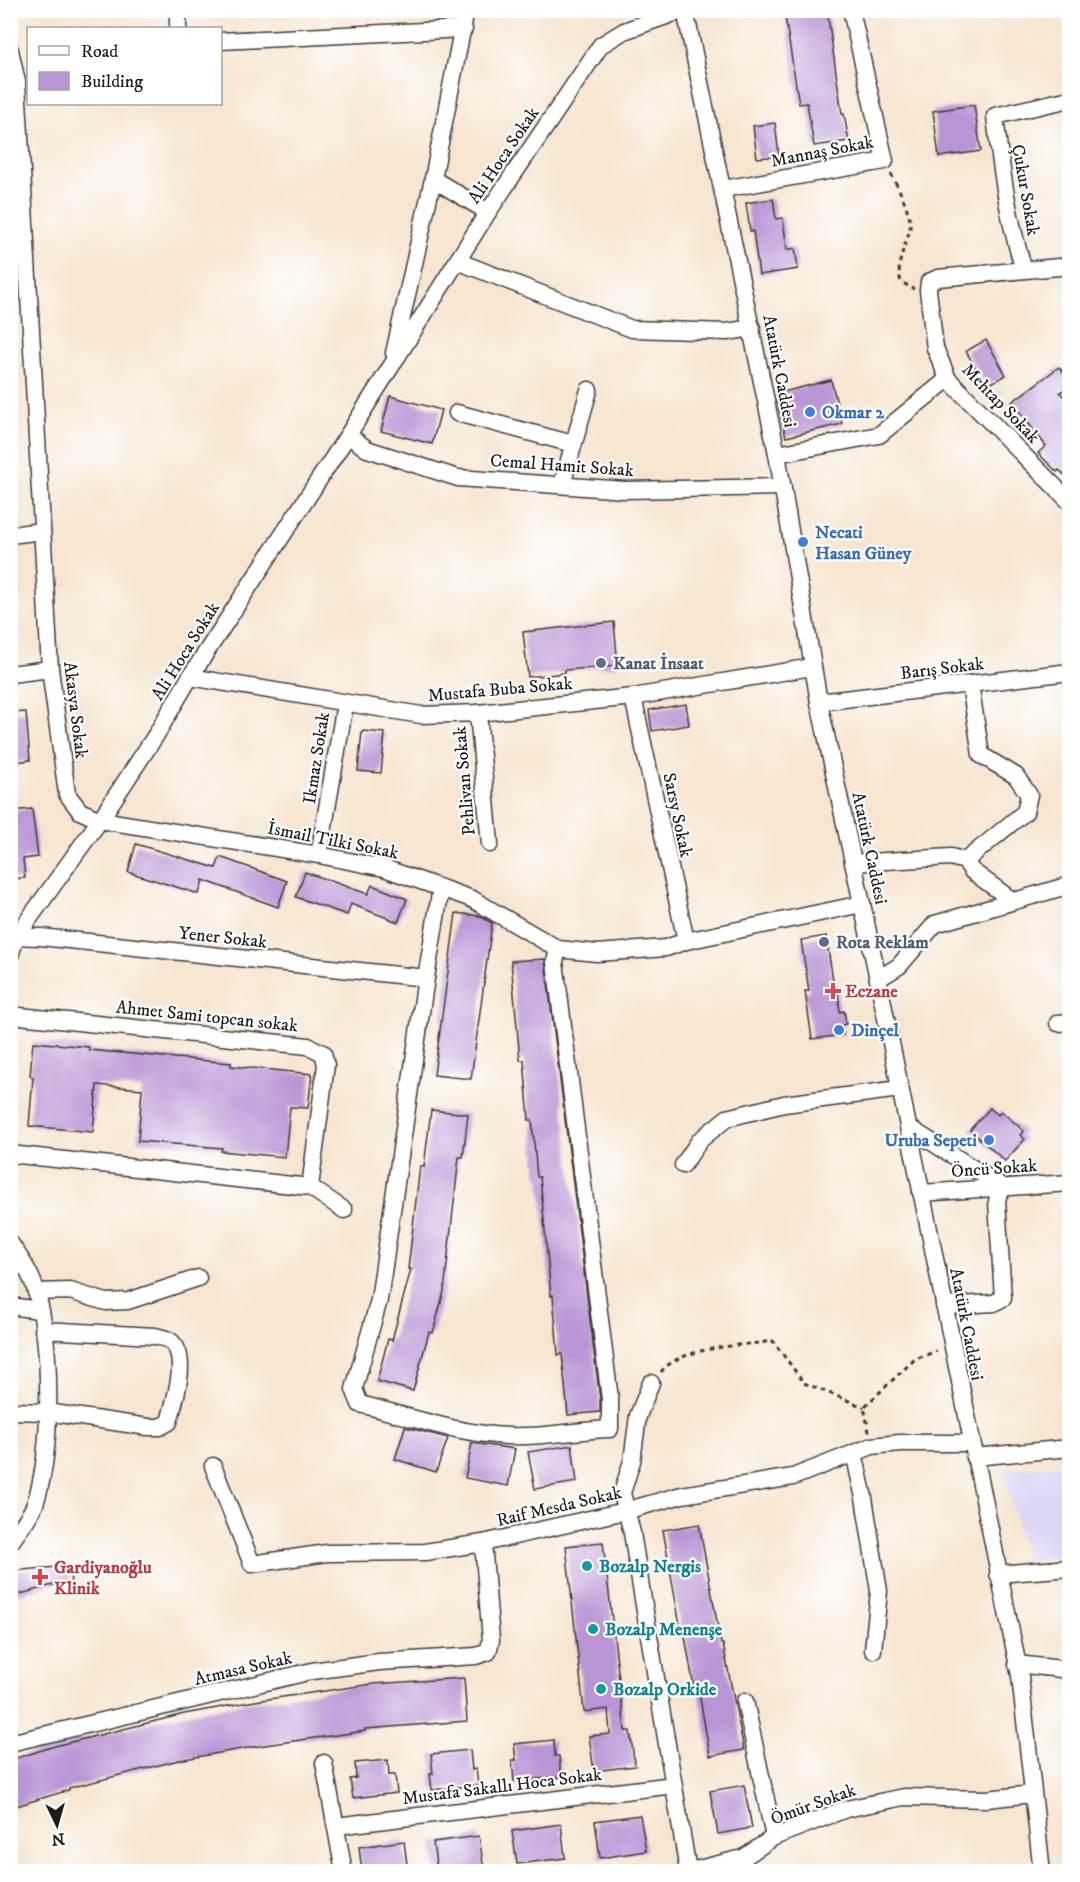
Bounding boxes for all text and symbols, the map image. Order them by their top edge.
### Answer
legend [27,27,222,105]
text: Road [81,41,118,63]
text: Building [81,71,143,93]
street label: Ali Hoca Sokak [463,103,544,208]
street label: Mannaş Sokak [769,131,875,173]
street label: Çukur Sokak [1006,143,1044,238]
street label: Atatürk Caddesi [757,313,801,429]
street label: Mehtap Sokak [957,359,1044,448]
place label: Okmar 2 [822,402,885,424]
marker: Okmar 2 [803,405,817,419]
street label: Cemal Hamit Sokak [489,450,635,482]
place label: Necati Hasan Güney [815,522,912,565]
marker: Necati Hasan Güney [796,535,810,549]
street label: Ali Hoca Sokak [147,598,225,705]
place label: Kanat İnsaat [613,652,704,675]
street label: Barış Sokak [899,653,985,685]
marker: Kanat İnsaat [594,656,608,670]
street label: Akasya Sokak [58,660,92,760]
street label: Mustafa Buba Sokak [427,673,573,707]
street label: Ikmaz Sokak [299,711,335,806]
street label: Pehlivan Sokak [449,725,481,836]
street label: Sarsy Sokak [657,771,697,860]
street label: Atatürk Caddesi [846,790,892,906]
street label: İsmail Tilki Sokak [265,816,401,864]
street label: Yener Sokak [178,922,268,954]
place label: Rota Reklam [836,932,929,954]
marker: Rota Reklam [817,935,831,949]
place label: Eczane [845,981,898,1003]
marker: Eczane [826,984,840,998]
street label: Ahmet Sami topcan sokak [115,996,299,1038]
place label: Dinçel [851,1020,900,1042]
marker: Dinçel [832,1023,846,1037]
place label: Uruba Sepeti [884,1130,977,1152]
marker: Uruba Sepeti [982,1133,996,1147]
street label: Öncü Sokak [950,1155,1038,1183]
street label: Atatürk Caddesi [944,1266,988,1382]
street label: Raif Mesda Sokak [495,1482,624,1532]
place label: Bozalp Nergis [599,1556,701,1578]
place label: Gardiyanoğlu Klinik [54,1557,152,1600]
marker: Bozalp Nergis [580,1559,594,1573]
marker: Gardiyanoğlu Klinik [31,1568,49,1586]
place label: Bozalp Menenşe [605,1619,723,1641]
marker: Bozalp Menenşe [586,1622,600,1636]
street label: Atmasa Sokak [192,1647,294,1691]
place label: Bozalp Orkide [613,1679,717,1701]
marker: Bozalp Orkide [594,1682,608,1696]
street label: Mustafa Sakallı Hoca Sokak [401,1764,603,1810]
street label: Ömür Sokak [768,1779,859,1831]
north arrow [27,1795,87,1855]
text: N [51,1828,66,1849]

